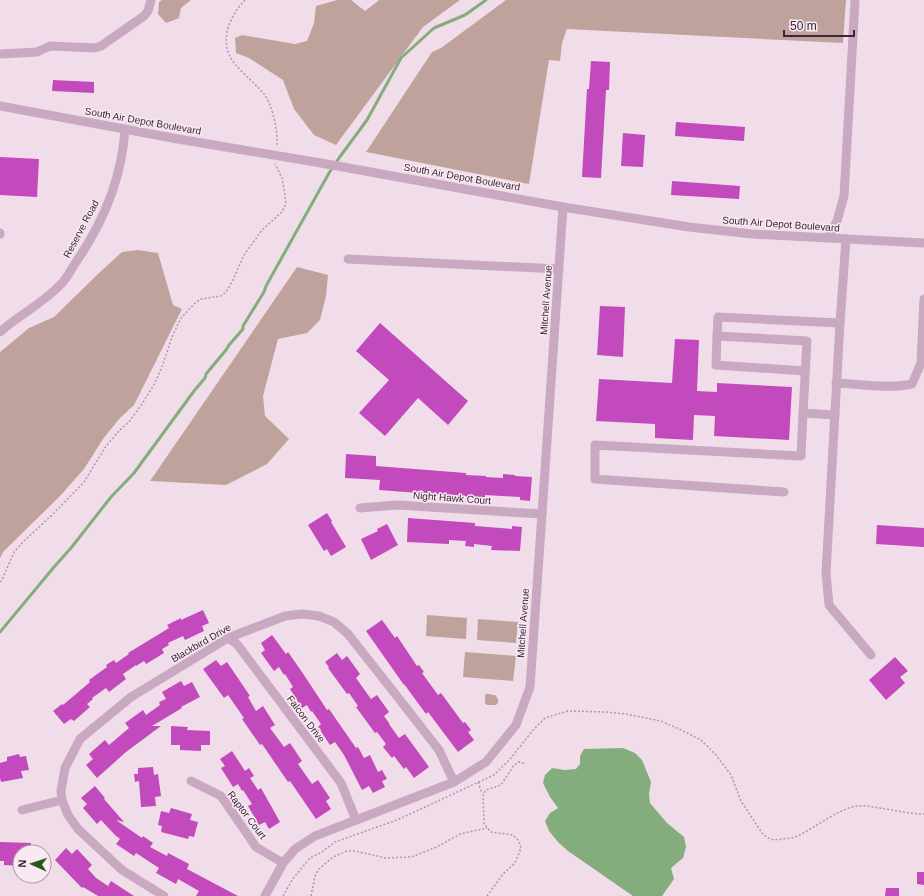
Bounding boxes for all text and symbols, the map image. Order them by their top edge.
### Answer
scale bar [784,12,854,38]
text: 50 m [790,19,817,33]
street label: South Air Depot Boulevard [84,105,202,137]
street label: South Air Depot Boulevard [403,161,521,193]
street label: Reserve Road [61,198,101,260]
street label: South Air Depot Boulevard [722,214,840,234]
street label: Mitchell Avenue [538,264,554,335]
street label: Night Hawk Court [413,490,492,506]
street label: Mitchell Avenue [515,587,531,658]
street label: Blackbird Drive [169,621,233,665]
street label: Falcon Drive [285,693,328,745]
street label: Raptor Court [225,789,269,841]
north arrow [12,844,52,884]
text: N [16,859,28,868]

